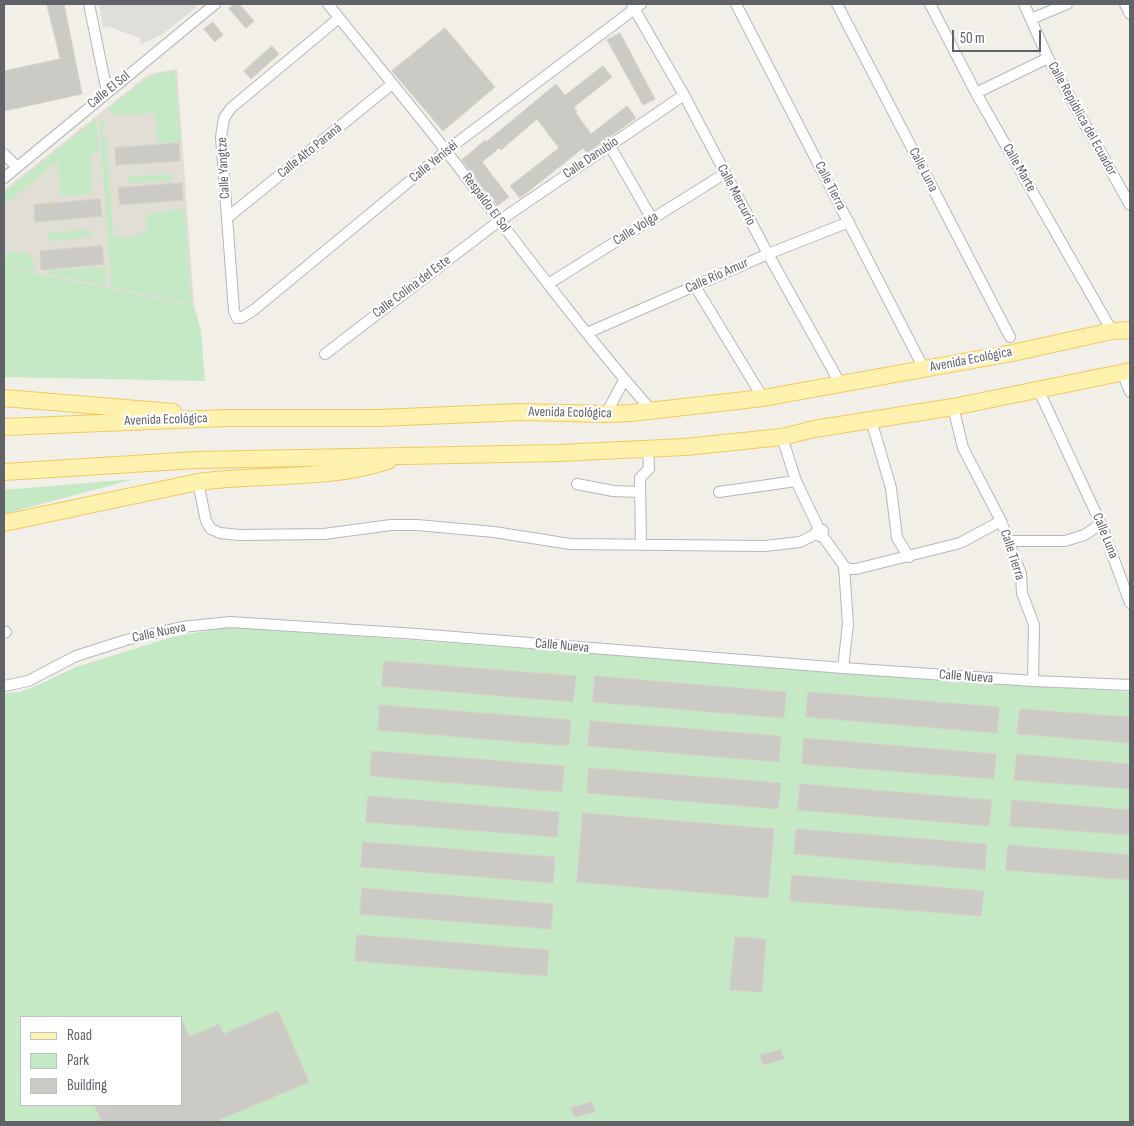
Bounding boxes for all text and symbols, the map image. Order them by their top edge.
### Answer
scale bar [954,20,1043,52]
text: 50 m [960,29,985,48]
street label: Calle República del Ecuador [1044,59,1120,179]
street label: Calle El Sol [84,68,134,112]
street label: Calle Alto Paraná [275,120,345,182]
street label: Calle Danubio [560,133,622,183]
street label: Calle Yangtze [214,137,234,199]
street label: Calle Yeniséi [406,137,462,187]
street label: Calle Marte [999,141,1039,195]
street label: Calle Luna [905,145,941,195]
street label: Calle Tierra [811,159,849,213]
street label: Calle Mercurio [713,162,759,228]
street label: Respaldo El Sol [458,170,514,236]
street label: Calle Volga [610,209,662,249]
street label: Calle Colina del Este [370,252,454,322]
street label: Calle Río Amur [683,255,751,297]
street label: Avenida Ecológica [929,344,1013,376]
street label: Avenida Ecológica [528,404,612,422]
street label: Avenida Ecológica [124,410,208,430]
street label: Calle Luna [1088,511,1122,561]
street label: Calle Tierra [996,528,1028,582]
street label: Calle Nueva [131,619,187,647]
street label: Calle Nueva [534,635,590,657]
street label: Calle Nueva [938,667,994,687]
legend [20,1016,182,1106]
text: Road [67,1026,92,1045]
text: Park [67,1051,89,1070]
text: Building [67,1076,107,1095]

